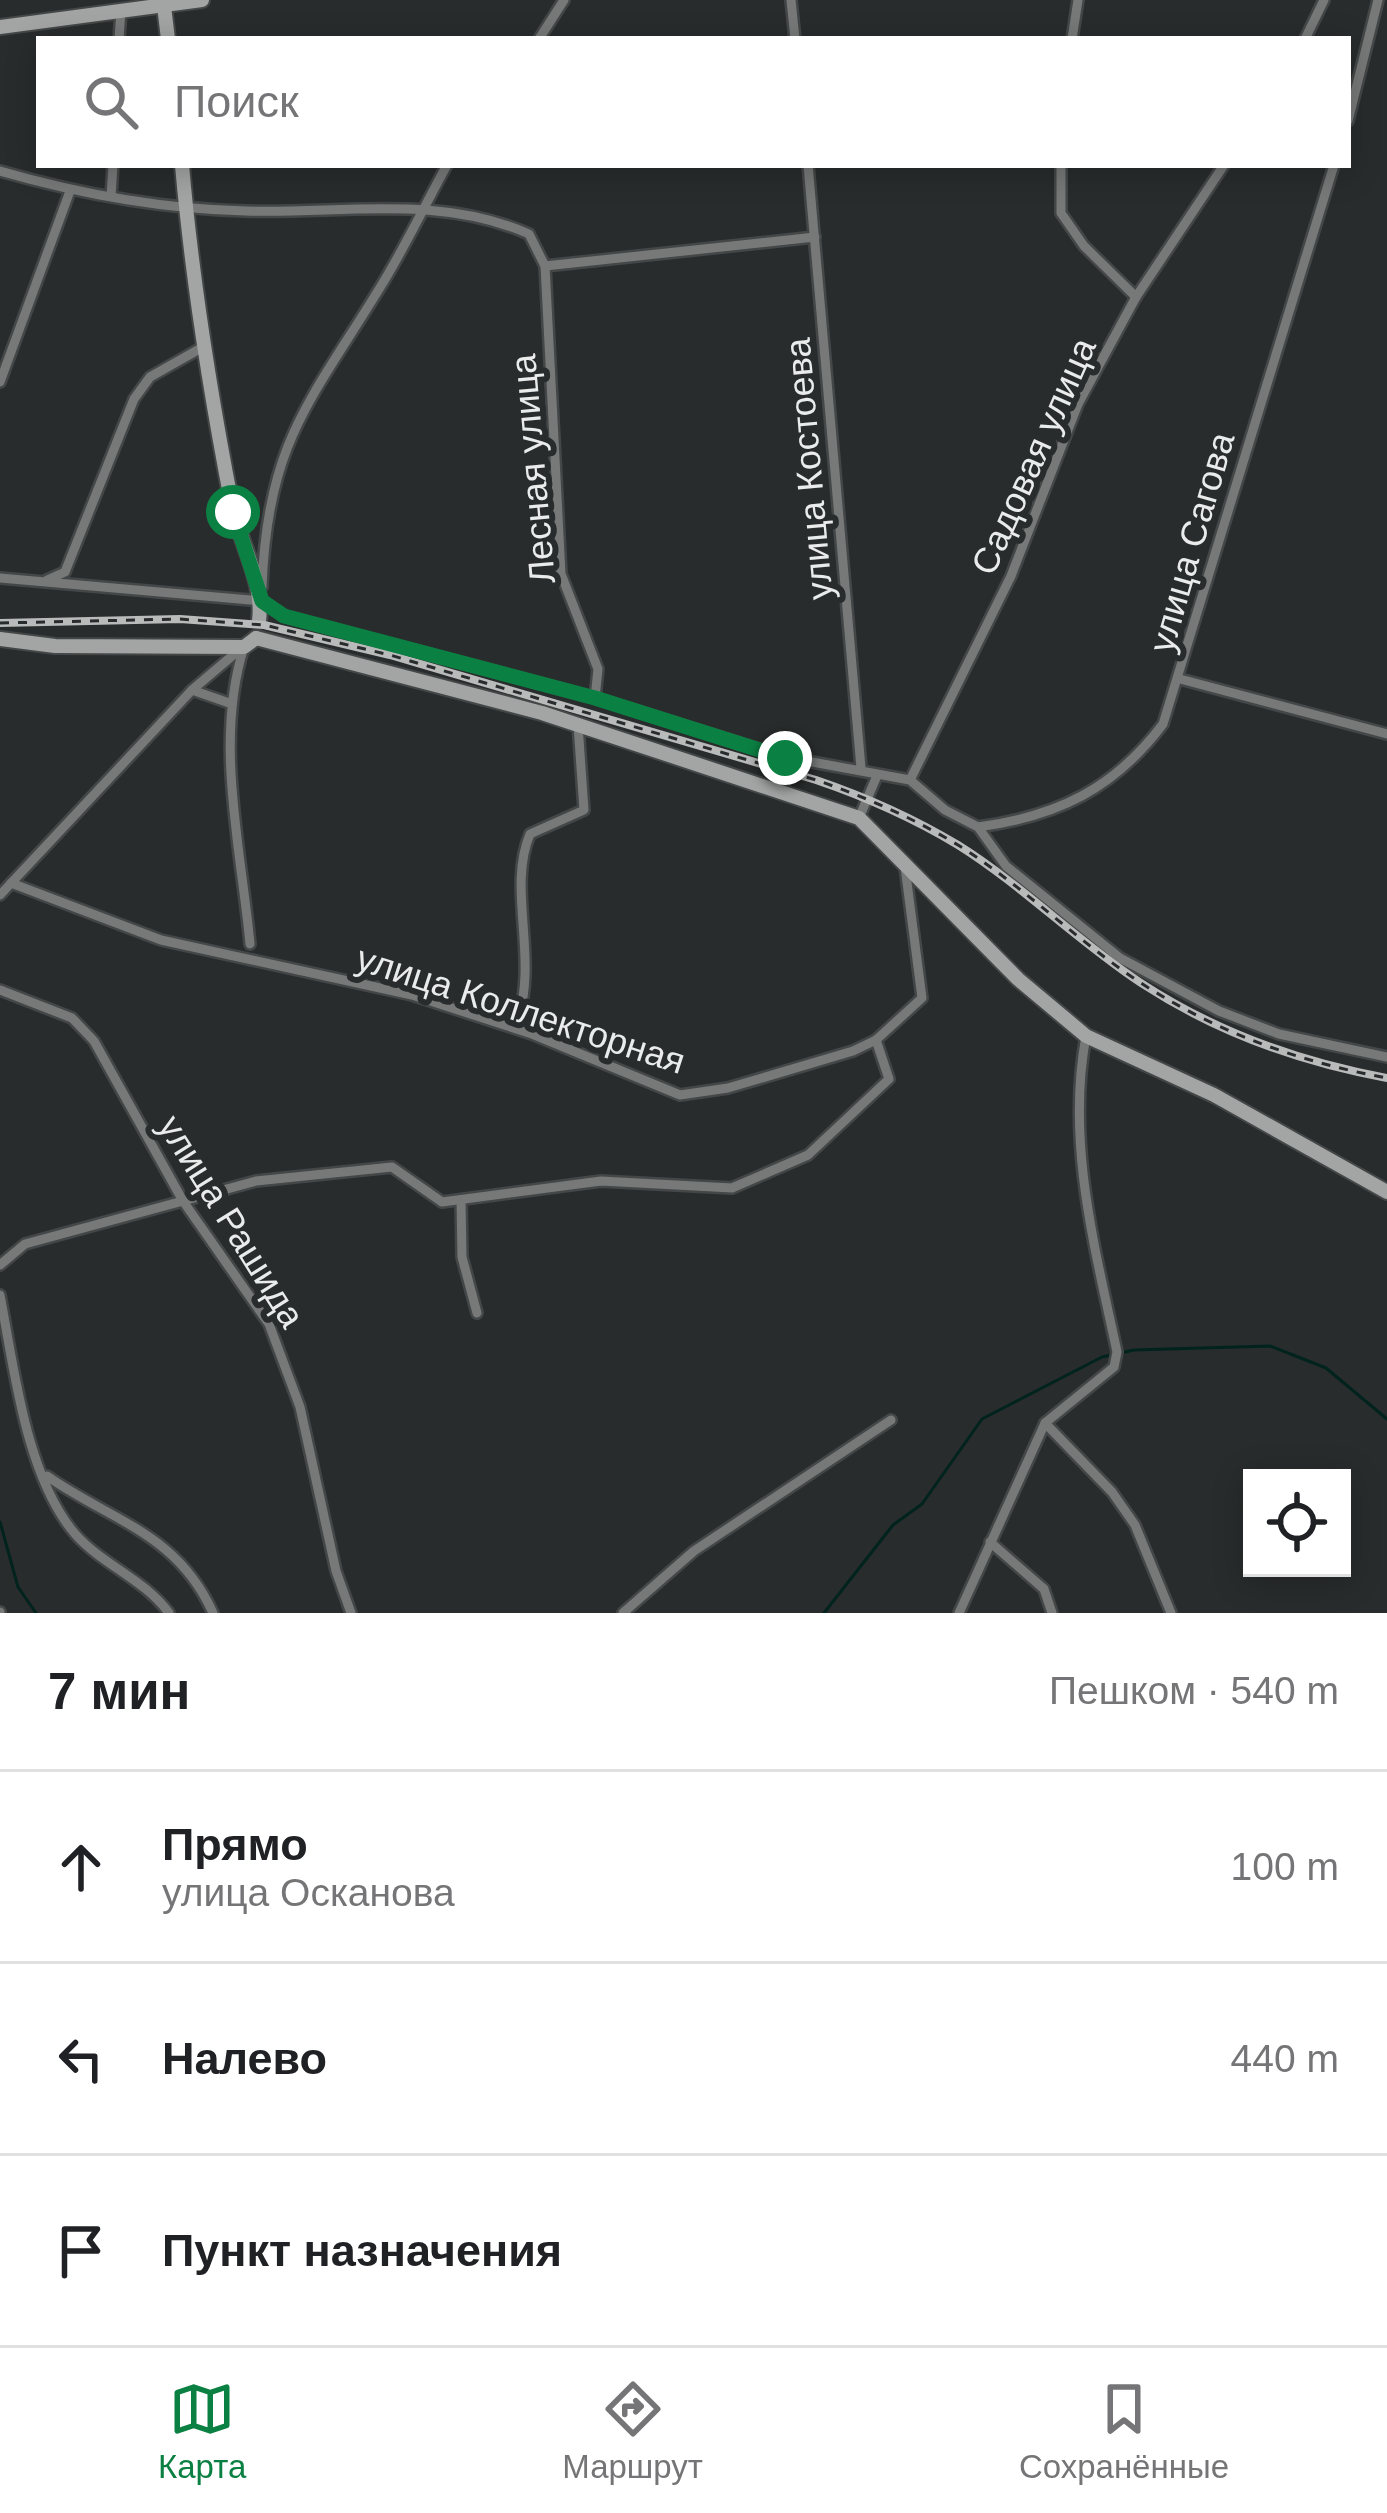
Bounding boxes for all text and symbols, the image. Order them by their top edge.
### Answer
search box [36,36,1351,168]
icon: search [78,69,144,135]
text: Поиск [174,76,299,127]
street label: Садовая улица [963,331,1104,581]
street label: улица Костоева [777,335,840,602]
street label: Лесная улица [502,352,563,585]
street label: улица Сагова [1141,427,1243,657]
route start [206,485,260,539]
route end [758,731,812,785]
street label: улица Коллекторная [351,937,690,1082]
street label: улица Рашида [150,1108,314,1335]
map controls [1243,1469,1351,1577]
button: locate [1243,1469,1351,1577]
text: 7 мин [48,1663,190,1720]
text: Пешком · 540 m [1049,1669,1339,1712]
text: Прямо [162,1819,308,1870]
icon: ahead [48,1834,114,1900]
text: 100 m [1231,1845,1339,1888]
text: улица Осканова [162,1871,455,1914]
icon: left [48,2026,114,2092]
text: Налево [162,2033,327,2084]
text: 440 m [1231,2037,1339,2080]
icon: arrive [48,2218,114,2284]
text: Пункт назначения [162,2225,562,2276]
tab: Карта [158,2376,246,2486]
tab: Маршрут [562,2376,703,2486]
tab: Сохранённые [1019,2376,1229,2486]

